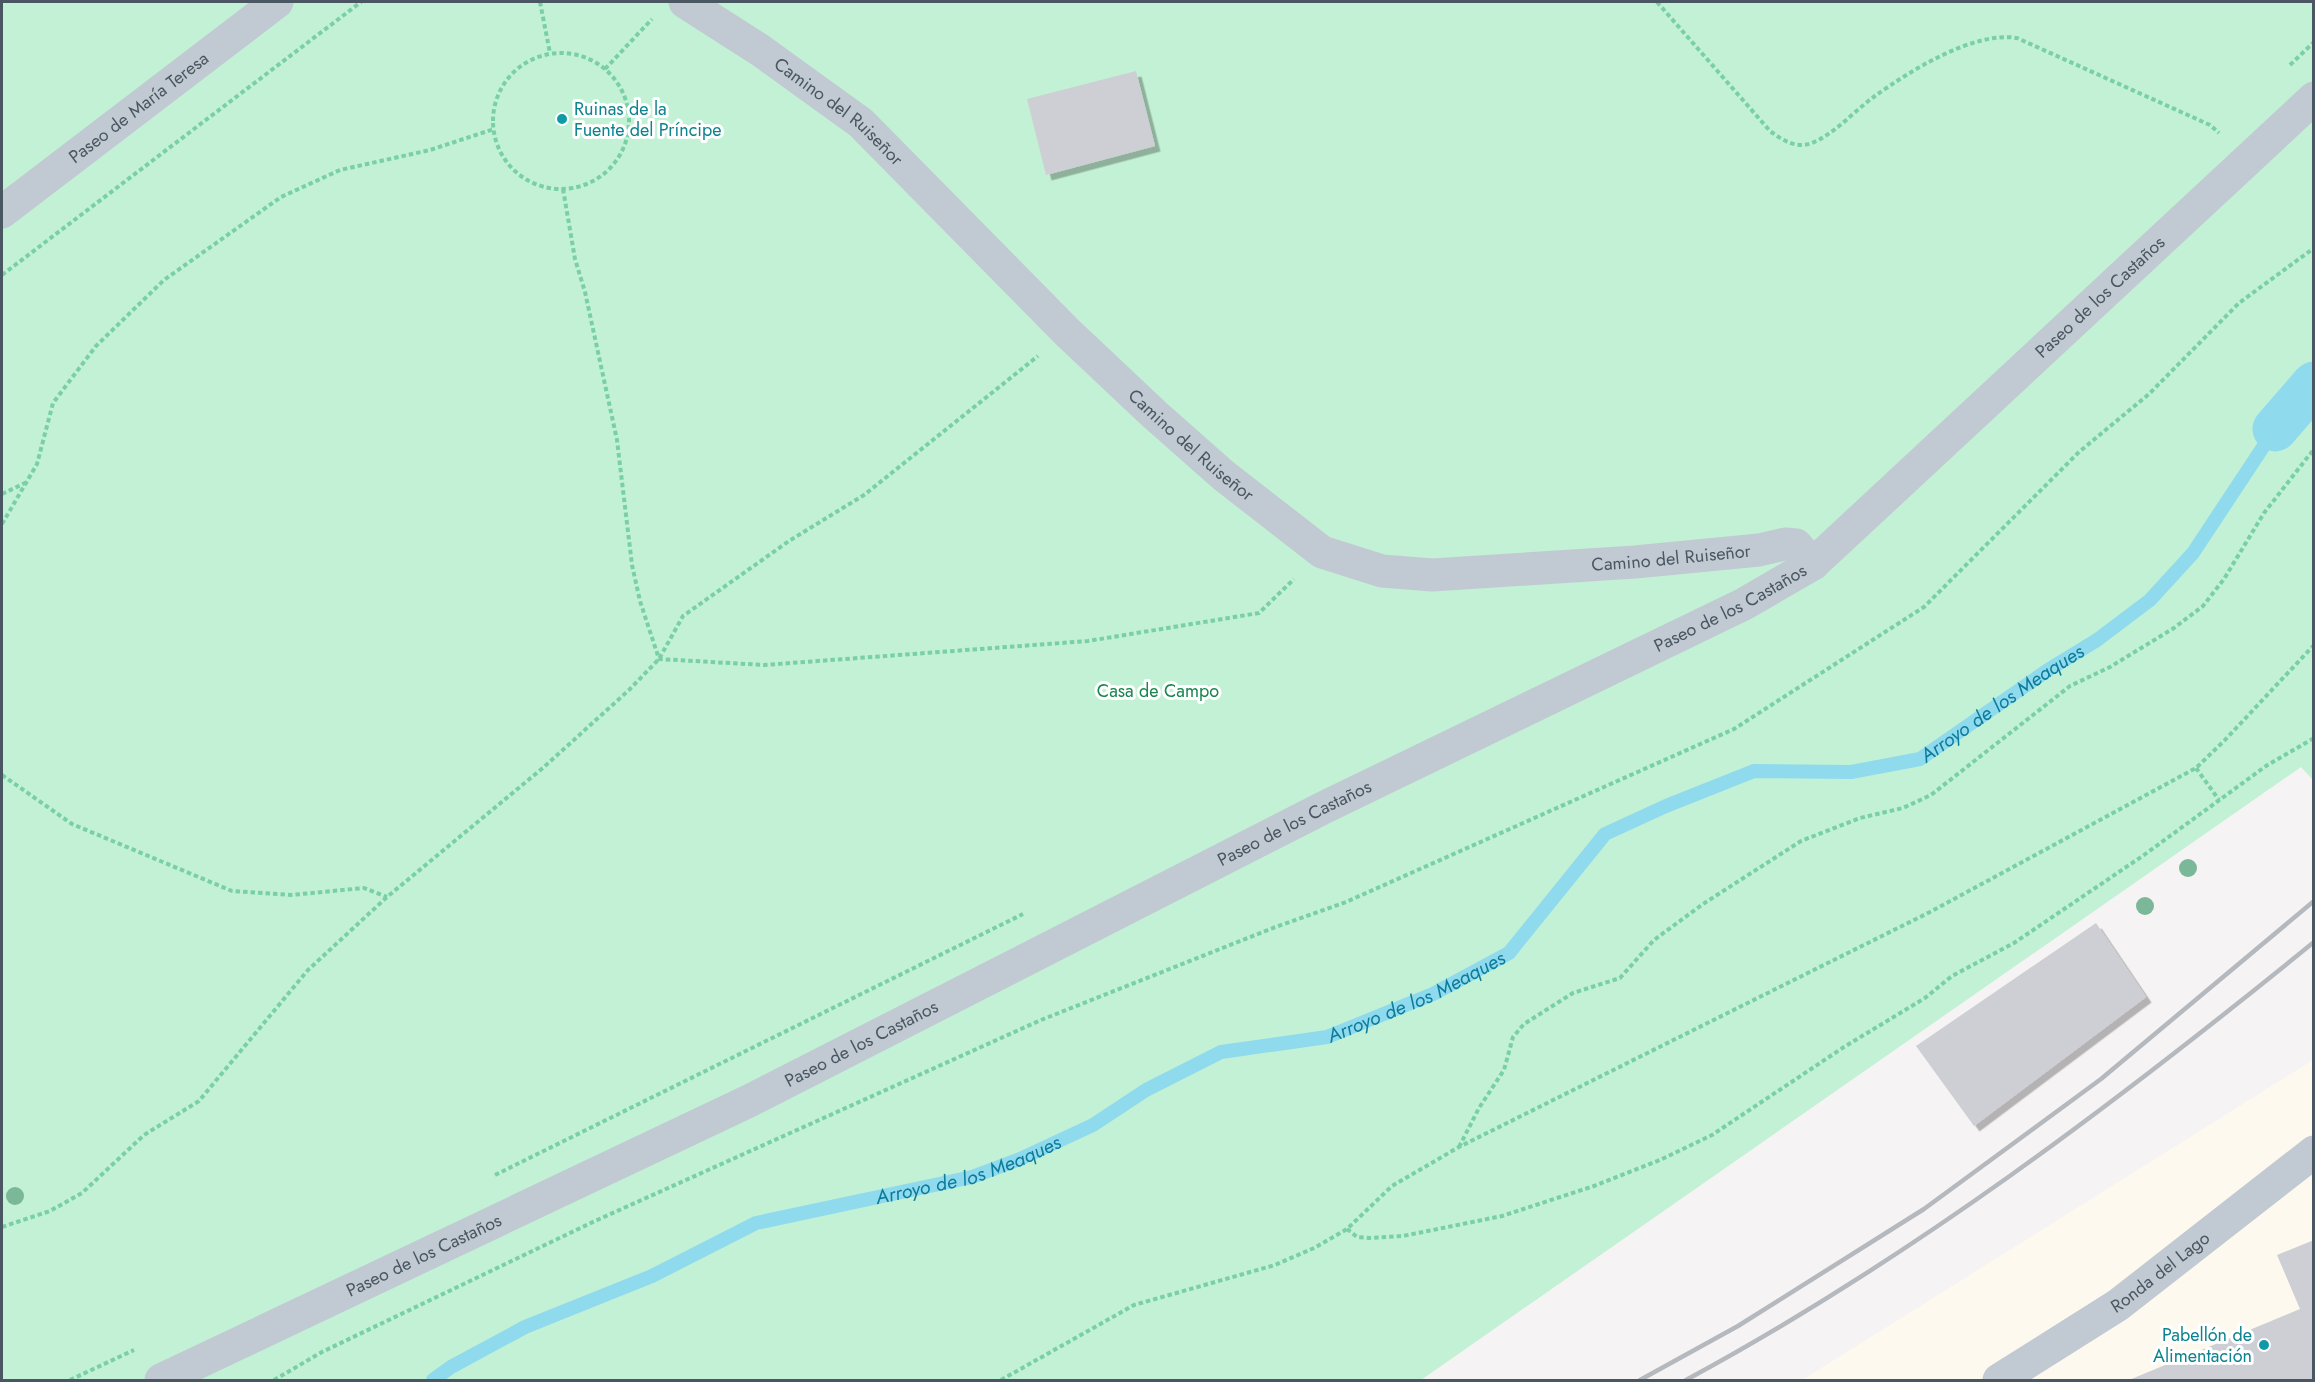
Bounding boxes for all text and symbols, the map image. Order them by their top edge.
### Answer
street label: Paseo de María Teresa [63,46,214,170]
street label: Camino del Ruiseñor [769,51,910,172]
place label: Ruinas de la Fuente del Príncipe [574,96,722,143]
marker: Ruinas de la Fuente del Príncipe [555,112,569,126]
street label: Paseo de los Castaños [2029,230,2171,364]
street label: Camino del Ruiseñor [1122,383,1260,508]
street label: Camino del Ruiseñor [1591,538,1753,578]
street label: Paseo de los Castaños [1649,557,1812,659]
water label: Arroyo de los Meaques [1913,637,2090,770]
park label: Casa de Campo [1097,678,1219,704]
street label: Paseo de los Castaños [1213,773,1376,873]
water label: Arroyo de los Meaques [1322,943,1510,1050]
street label: Paseo de los Castaños [780,994,943,1094]
water label: Arroyo de los Meaques [872,1127,1066,1212]
street label: Paseo de los Castaños [342,1207,506,1303]
street label: Ronda del Lago [2106,1225,2215,1319]
place label: Pabellón de Alimentación [2153,1322,2252,1369]
marker: Pabellón de Alimentación [2257,1338,2271,1352]

